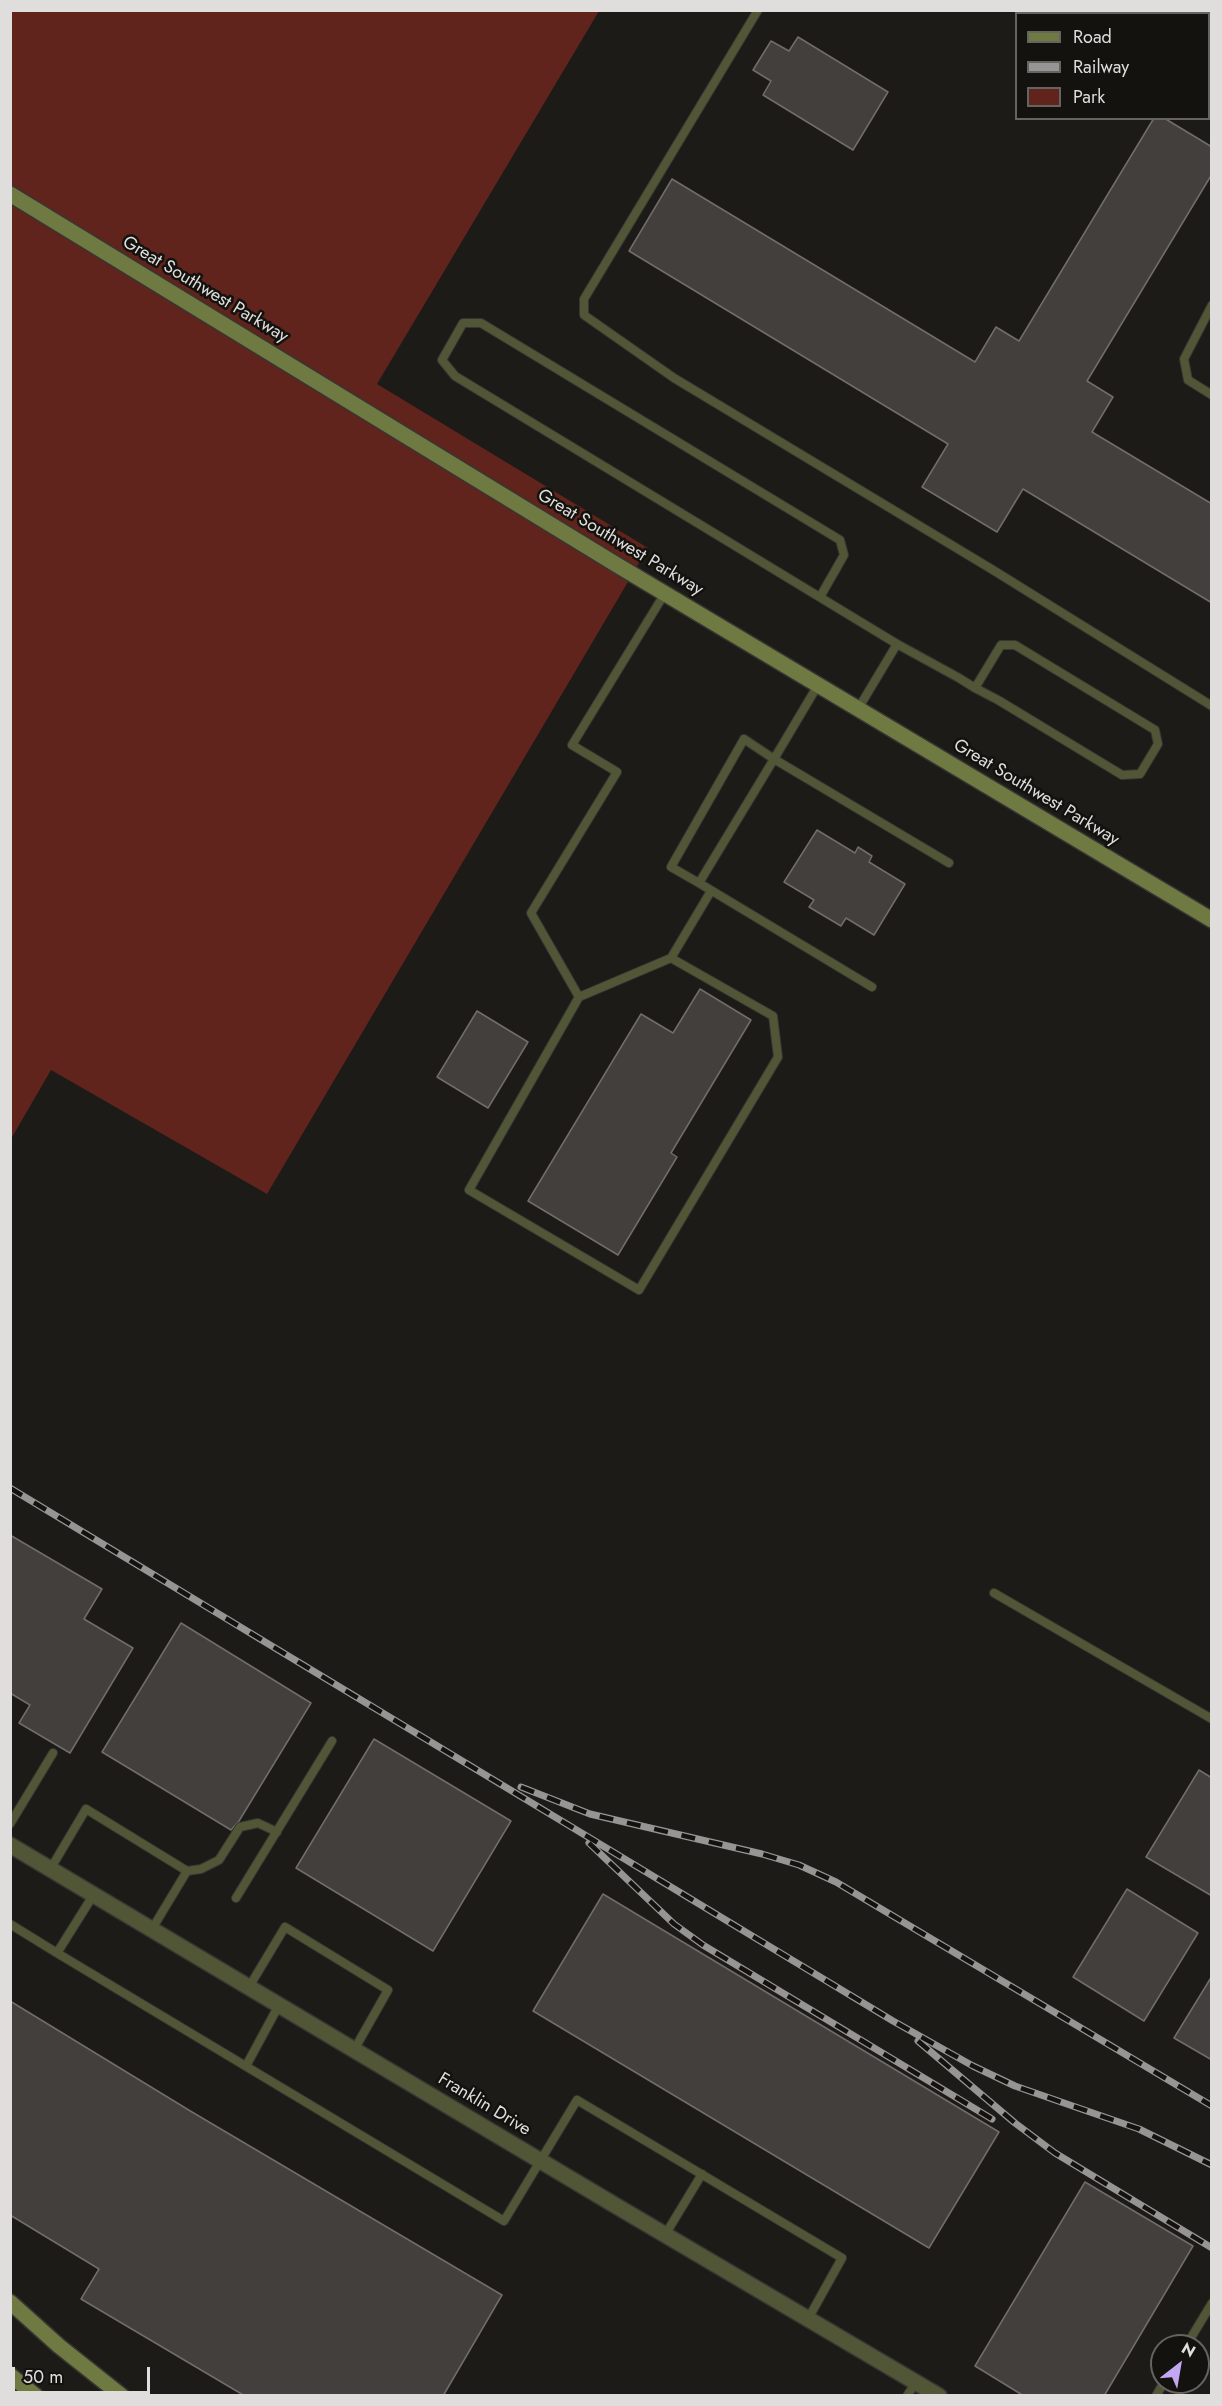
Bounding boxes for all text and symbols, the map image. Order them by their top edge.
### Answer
legend [1015,12,1210,120]
text: Road [1073,24,1112,50]
text: Railway [1073,54,1129,80]
text: Park [1073,84,1105,110]
street label: Great Southwest Parkway [118,232,292,348]
street label: Great Southwest Parkway [533,485,707,601]
street label: Great Southwest Parkway [949,735,1123,851]
street label: Franklin Drive [434,2069,534,2141]
north arrow [1150,2334,1210,2394]
text: N [1177,2337,1200,2363]
scale bar [15,2355,153,2393]
text: 50 m [23,2364,63,2390]

